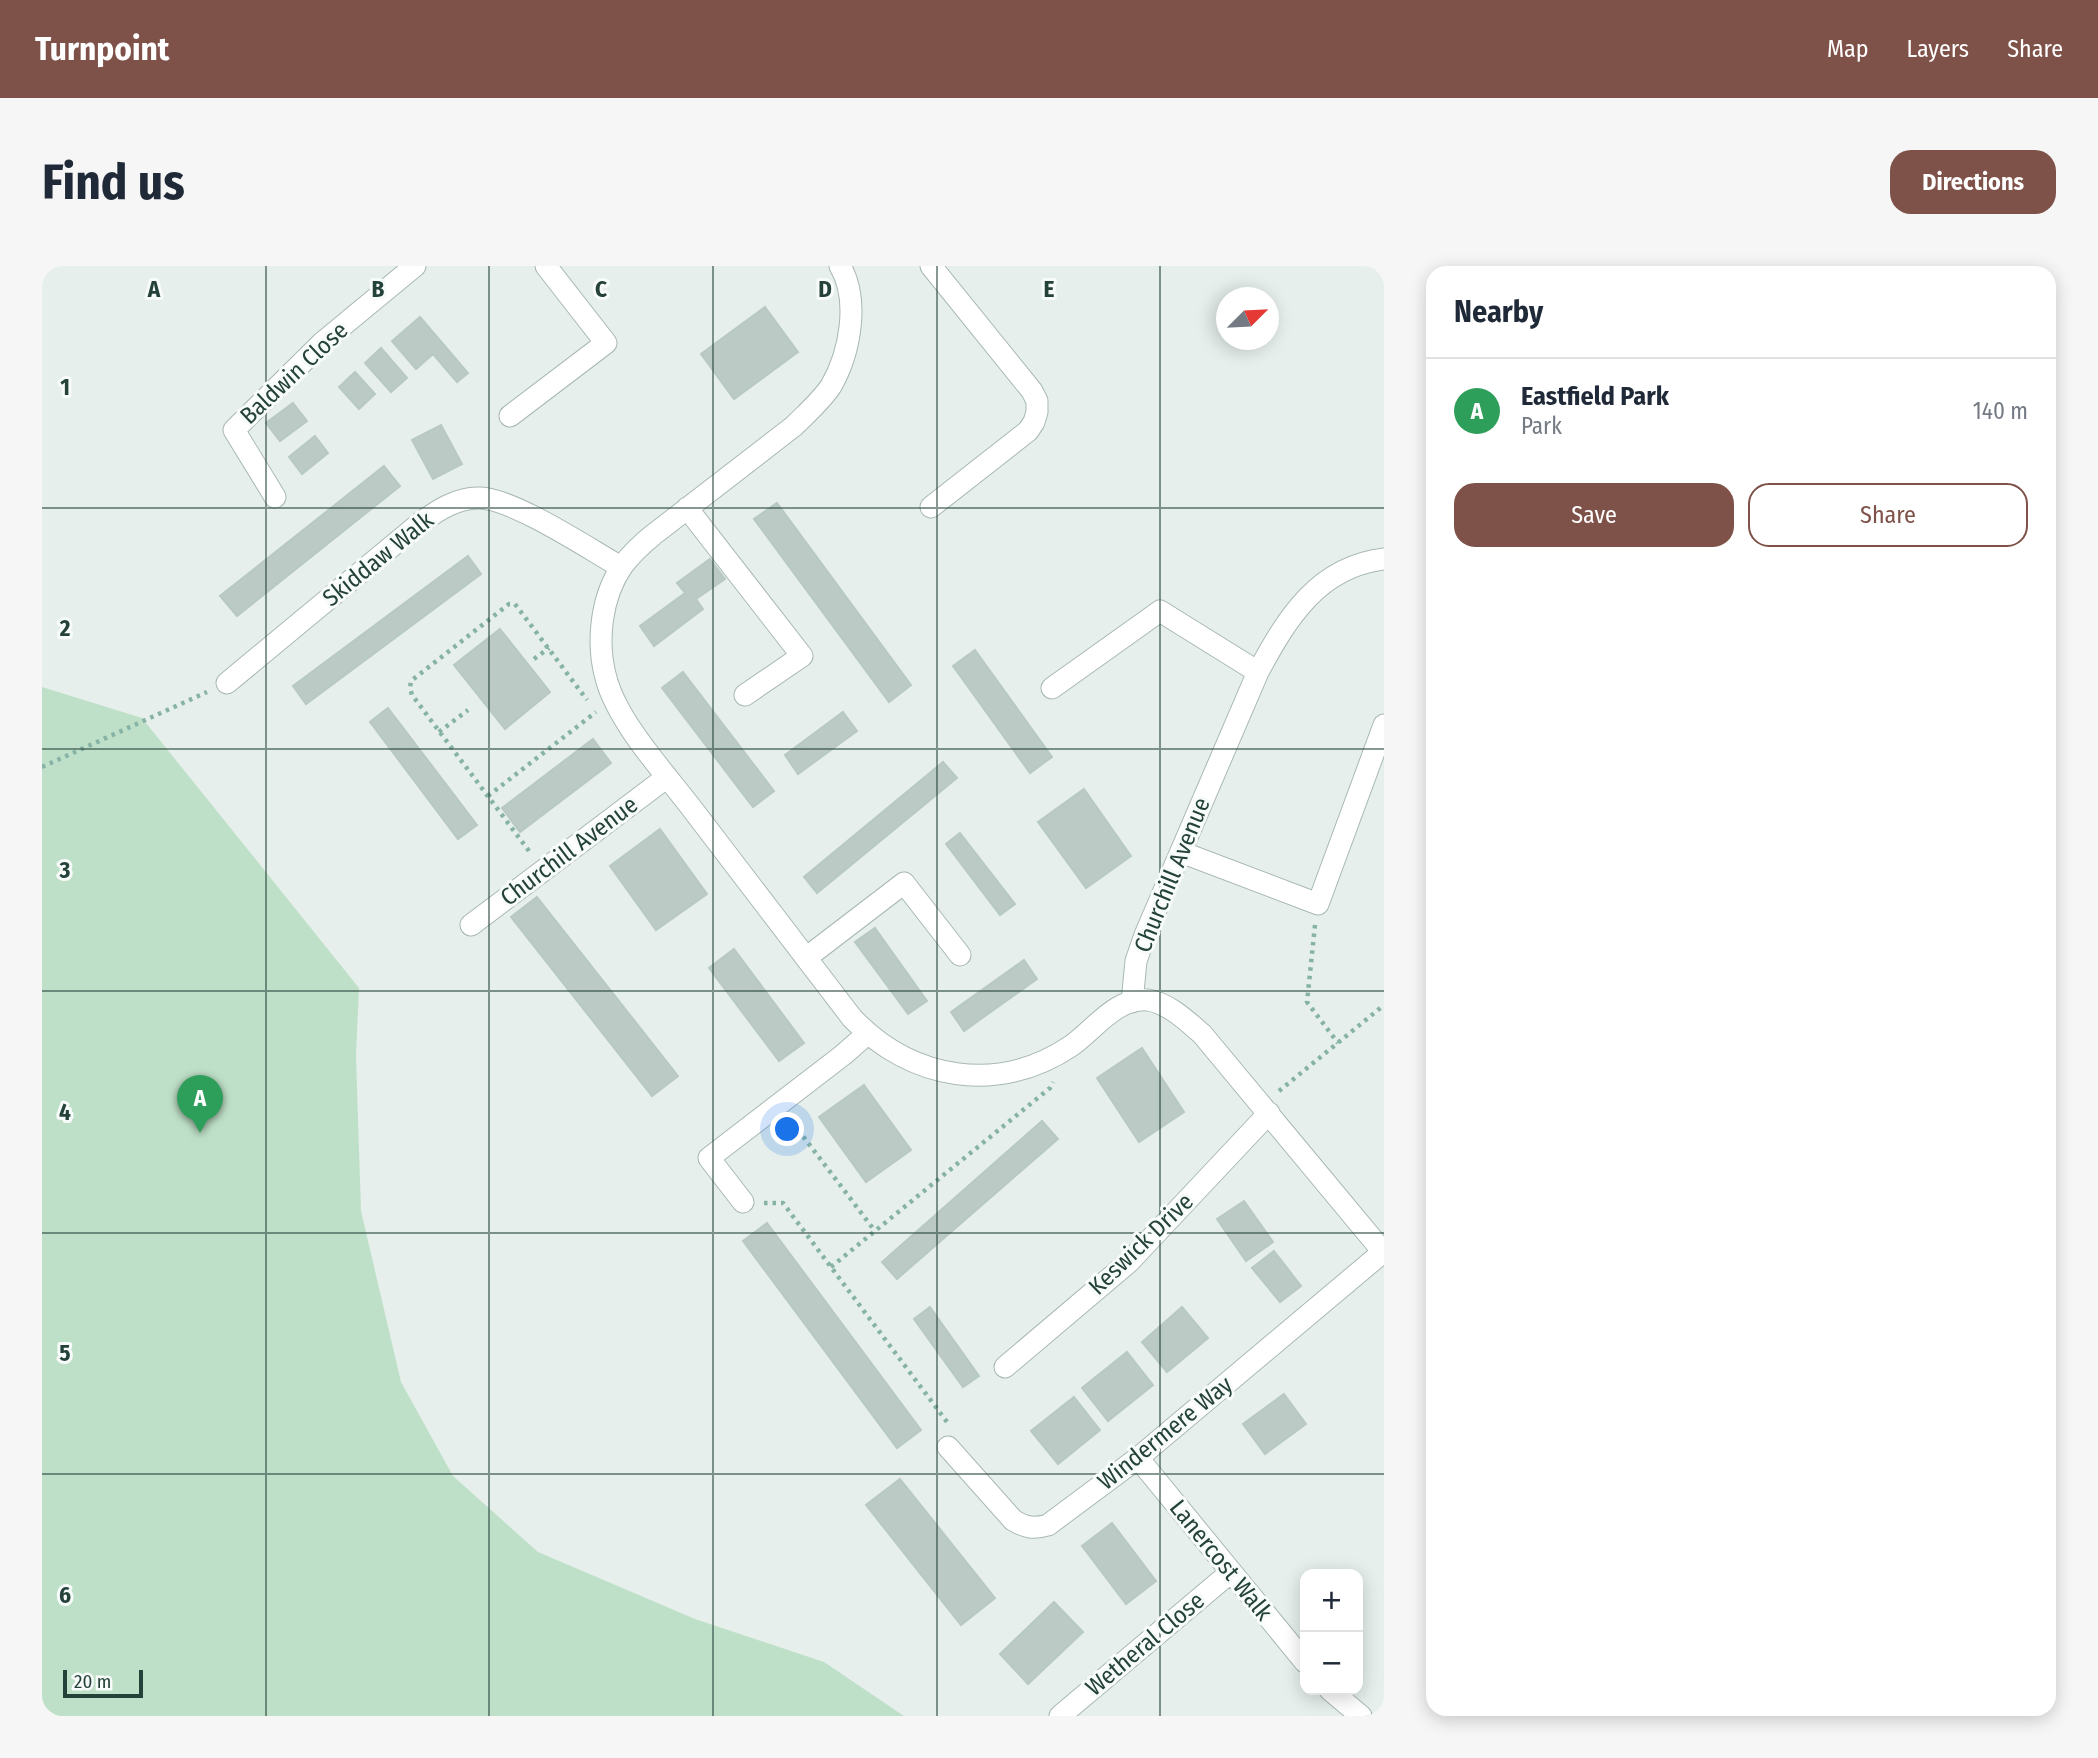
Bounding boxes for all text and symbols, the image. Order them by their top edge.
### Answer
text: Turnpoint [35,29,169,69]
text: Map [1827,35,1869,63]
text: Layers [1907,35,1969,63]
text: Share [2007,35,2063,63]
button: Directions [1890,150,2056,214]
text: Find us [42,153,185,212]
text: A [147,275,161,303]
text: B [372,275,385,303]
text: C [595,275,607,303]
text: D [818,275,832,303]
text: E [1044,275,1055,303]
north arrow [1216,287,1279,350]
text: Nearby [1454,294,1543,330]
street label: Baldwin Close [234,316,354,430]
text: 1 [60,373,70,401]
text: Eastfield Park [1521,381,1669,412]
text: A [1471,397,1483,425]
text: 140 m [1973,397,2028,425]
text: Park [1521,412,1562,440]
button: Save [1454,483,1734,547]
button: Share [1748,483,2028,547]
street label: Skiddaw Walk [317,505,440,612]
text: 2 [59,614,71,642]
street label: Churchill Avenue [495,790,643,912]
street label: Churchill Avenue [1128,794,1216,956]
text: 3 [59,856,71,884]
pin: A [177,1075,223,1133]
text: 4 [59,1098,71,1126]
your location [770,1112,804,1146]
street label: Keswick Drive [1083,1187,1199,1301]
text: 5 [59,1339,71,1367]
street label: Windermere Way [1092,1370,1238,1496]
street label: Lanercost Walk [1164,1494,1279,1627]
map controls [1300,1569,1363,1695]
button: + [1300,1569,1363,1632]
text: 6 [59,1581,71,1609]
street label: Wetheral Close [1080,1586,1210,1702]
button: − [1300,1632,1363,1695]
scale bar [63,1667,144,1699]
text: 20 m [74,1670,111,1693]

